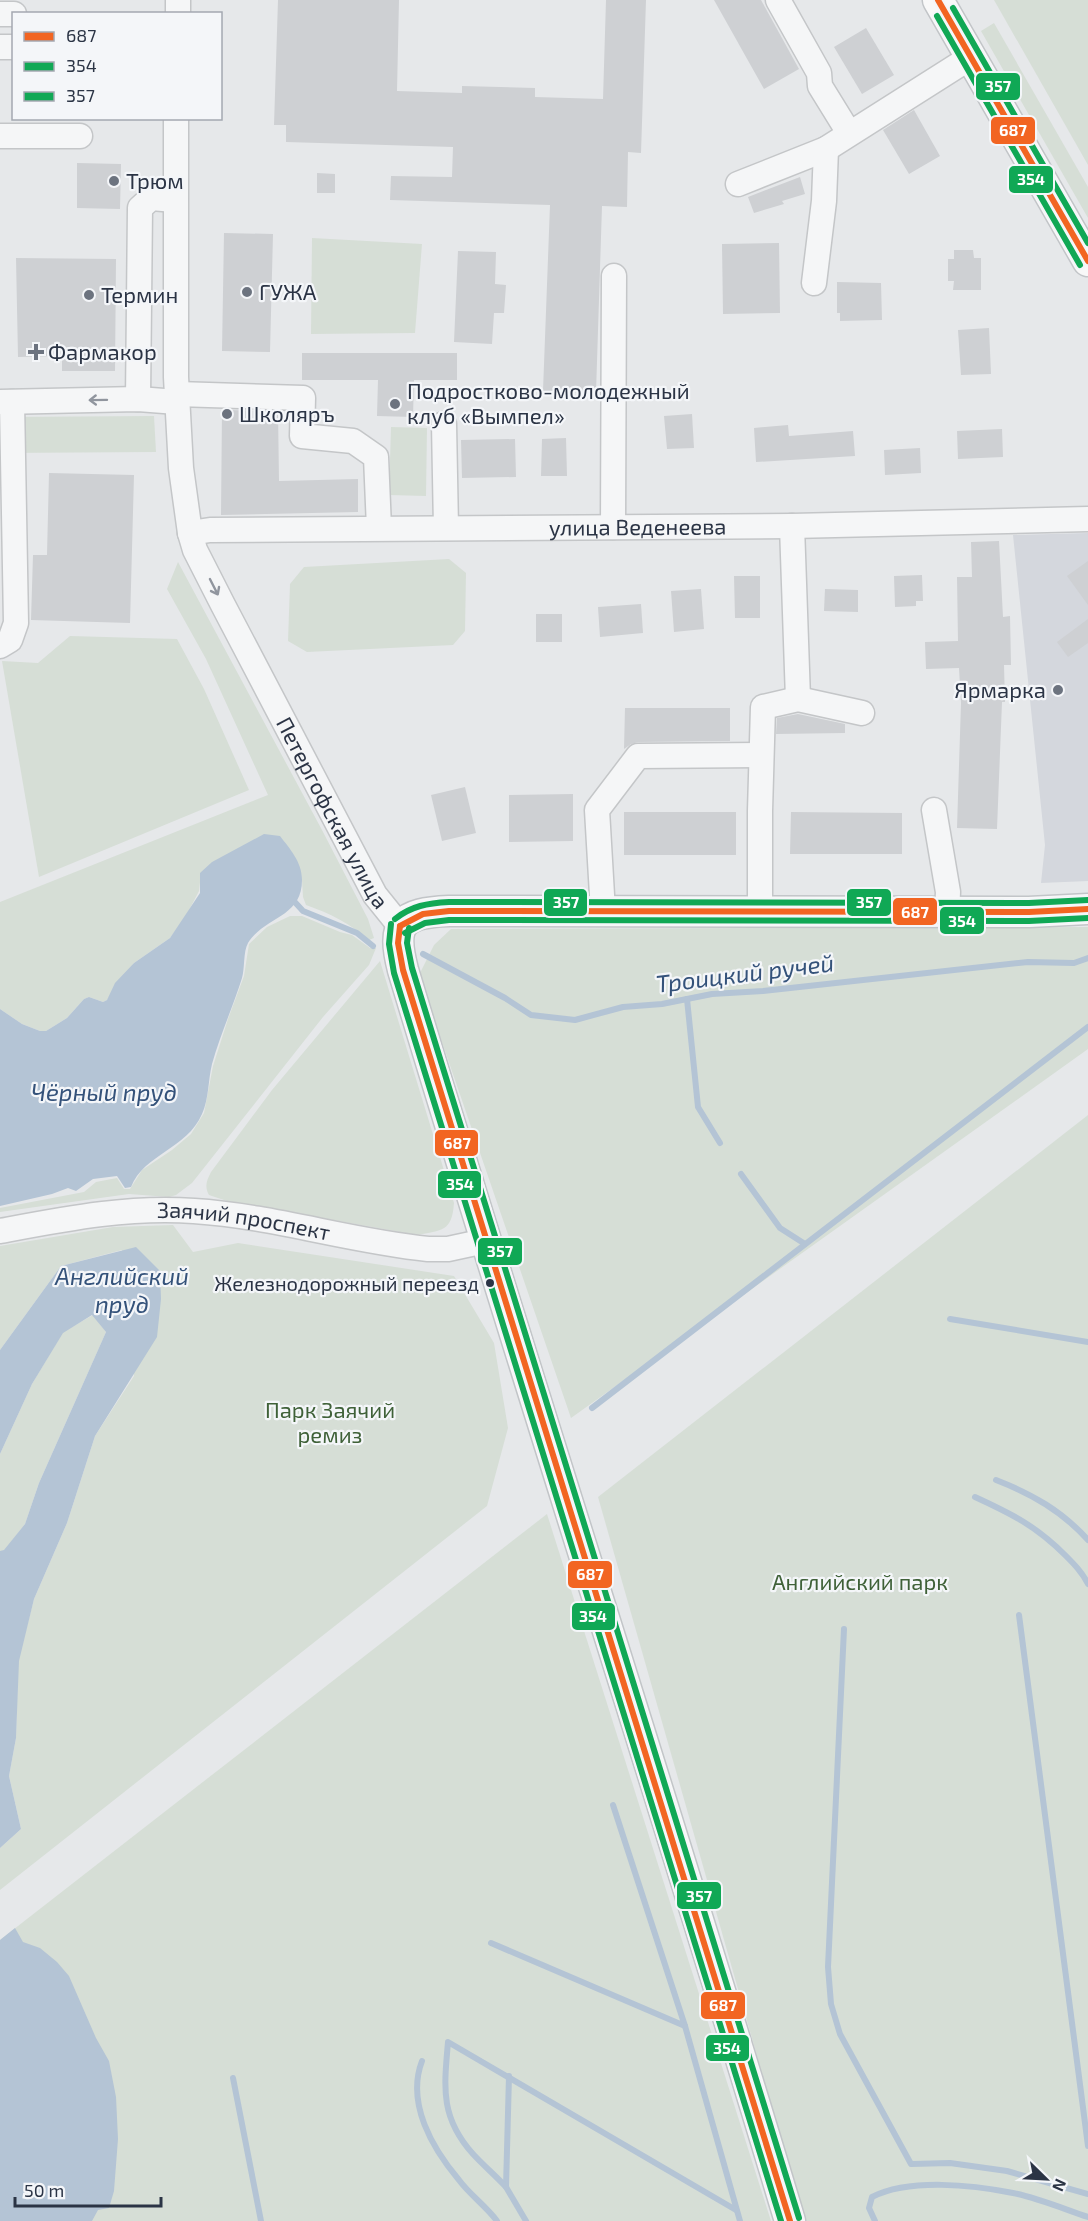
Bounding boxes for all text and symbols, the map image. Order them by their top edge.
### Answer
legend [12,12,222,120]
text: 687 [66,24,96,46]
text: 354 [66,54,97,76]
line badge: 357 [975,72,1021,101]
text: 357 [985,76,1012,95]
text: 357 [66,84,95,106]
line badge: 687 [990,116,1036,145]
text: 687 [999,120,1027,139]
line badge: 354 [1008,165,1054,194]
place label: Трюм [126,167,184,193]
text: 354 [1017,169,1045,188]
marker: Трюм [107,174,121,188]
place label: ГУЖА [259,278,317,304]
place label: Термин [101,281,178,307]
marker: ГУЖА [240,285,254,299]
marker: Термин [82,288,96,302]
place label: Фармакор [48,338,157,364]
marker: Фармакор [29,345,43,359]
place label: Подростково-молодежный клуб «Вымпел» [407,377,690,429]
one-way arrow [88,394,108,406]
marker: Подростково-молодежный клуб «Вымпел» [388,397,402,411]
place label: Школяръ [239,400,335,426]
marker: Школяръ [220,407,234,421]
street label: улица Веденеева [549,512,727,541]
one-way arrow [208,577,220,595]
place label: Ярмарка [954,676,1046,702]
marker: Ярмарка [1051,683,1065,697]
street label: Петергофская улица [272,712,395,913]
line badge: 357 [543,888,588,917]
line badge: 357 [846,888,892,917]
text: 357 [553,892,580,911]
text: 357 [856,892,883,911]
line badge: 687 [892,897,938,926]
text: 687 [901,902,929,921]
line badge: 354 [939,906,985,935]
text: 354 [948,911,976,930]
water label: Троицкий ручей [654,947,836,998]
water label: Чёрный пруд [31,1077,177,1106]
line badge: 687 [434,1129,479,1157]
text: 687 [443,1133,471,1152]
line badge: 354 [437,1170,482,1199]
text: 354 [446,1174,474,1193]
street label: Заячий проспект [157,1196,333,1245]
line badge: 357 [477,1237,523,1266]
text: 357 [487,1241,514,1260]
water label: Английский пруд [54,1261,189,1318]
place label: Железнодорожный переезд [214,1271,479,1295]
marker: Железнодорожный переезд [484,1277,496,1289]
park label: Парк Заячий ремиз [265,1396,395,1447]
line badge: 687 [567,1560,613,1589]
text: 687 [576,1564,604,1583]
park label: Английский парк [772,1568,948,1594]
line badge: 354 [571,1602,616,1631]
text: 354 [579,1606,607,1625]
line badge: 357 [676,1881,722,1910]
text: 357 [686,1886,713,1905]
line badge: 687 [700,1991,746,2020]
text: 687 [709,1995,737,2014]
line badge: 354 [705,2034,750,2062]
text: 354 [713,2038,741,2057]
north arrow [1016,2149,1076,2209]
scale bar [15,2170,160,2208]
text: N [1049,2176,1071,2194]
text: 50 m [24,2179,64,2201]

